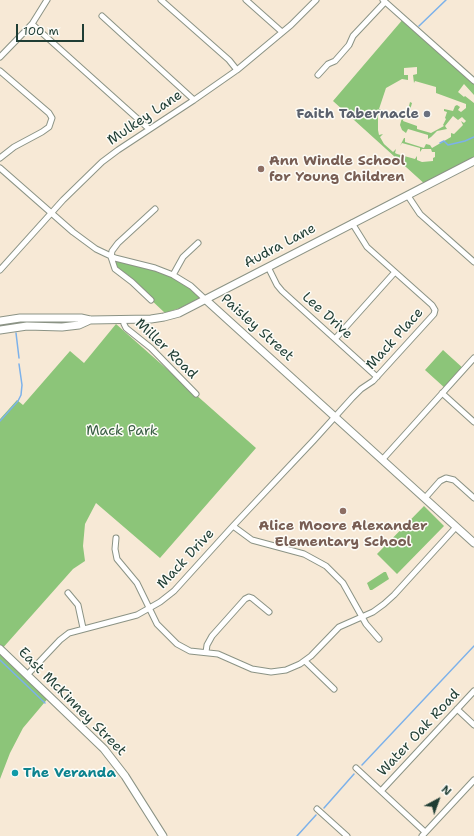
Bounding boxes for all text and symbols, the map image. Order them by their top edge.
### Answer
scale bar [18,16,86,42]
text: 100 m [23,23,59,39]
street label: Mulkey Lane [104,87,186,149]
place label: Faith Tabernacle [296,106,419,122]
marker: Faith Tabernacle [422,109,432,119]
place label: Ann Windle School for Young Children [269,153,405,186]
marker: Ann Windle School for Young Children [256,164,266,174]
street label: Audra Lane [241,220,319,272]
street label: Lee Drive [298,289,356,343]
street label: Paisley Street [217,291,297,365]
street label: Mack Place [363,305,427,373]
street label: Miller Road [131,315,201,383]
park label: Mack Park [86,423,158,439]
marker: Alice Moore Alexander Elementary School [338,506,348,516]
place label: Alice Moore Alexander Elementary School [259,518,427,550]
street label: Mack Drive [154,525,218,593]
street label: East McKinney Street [14,644,130,760]
street label: Water Oak Road [374,686,464,780]
place label: The Veranda [23,765,116,781]
marker: The Veranda [10,768,20,778]
north arrow [418,780,458,820]
text: N [438,782,454,799]

